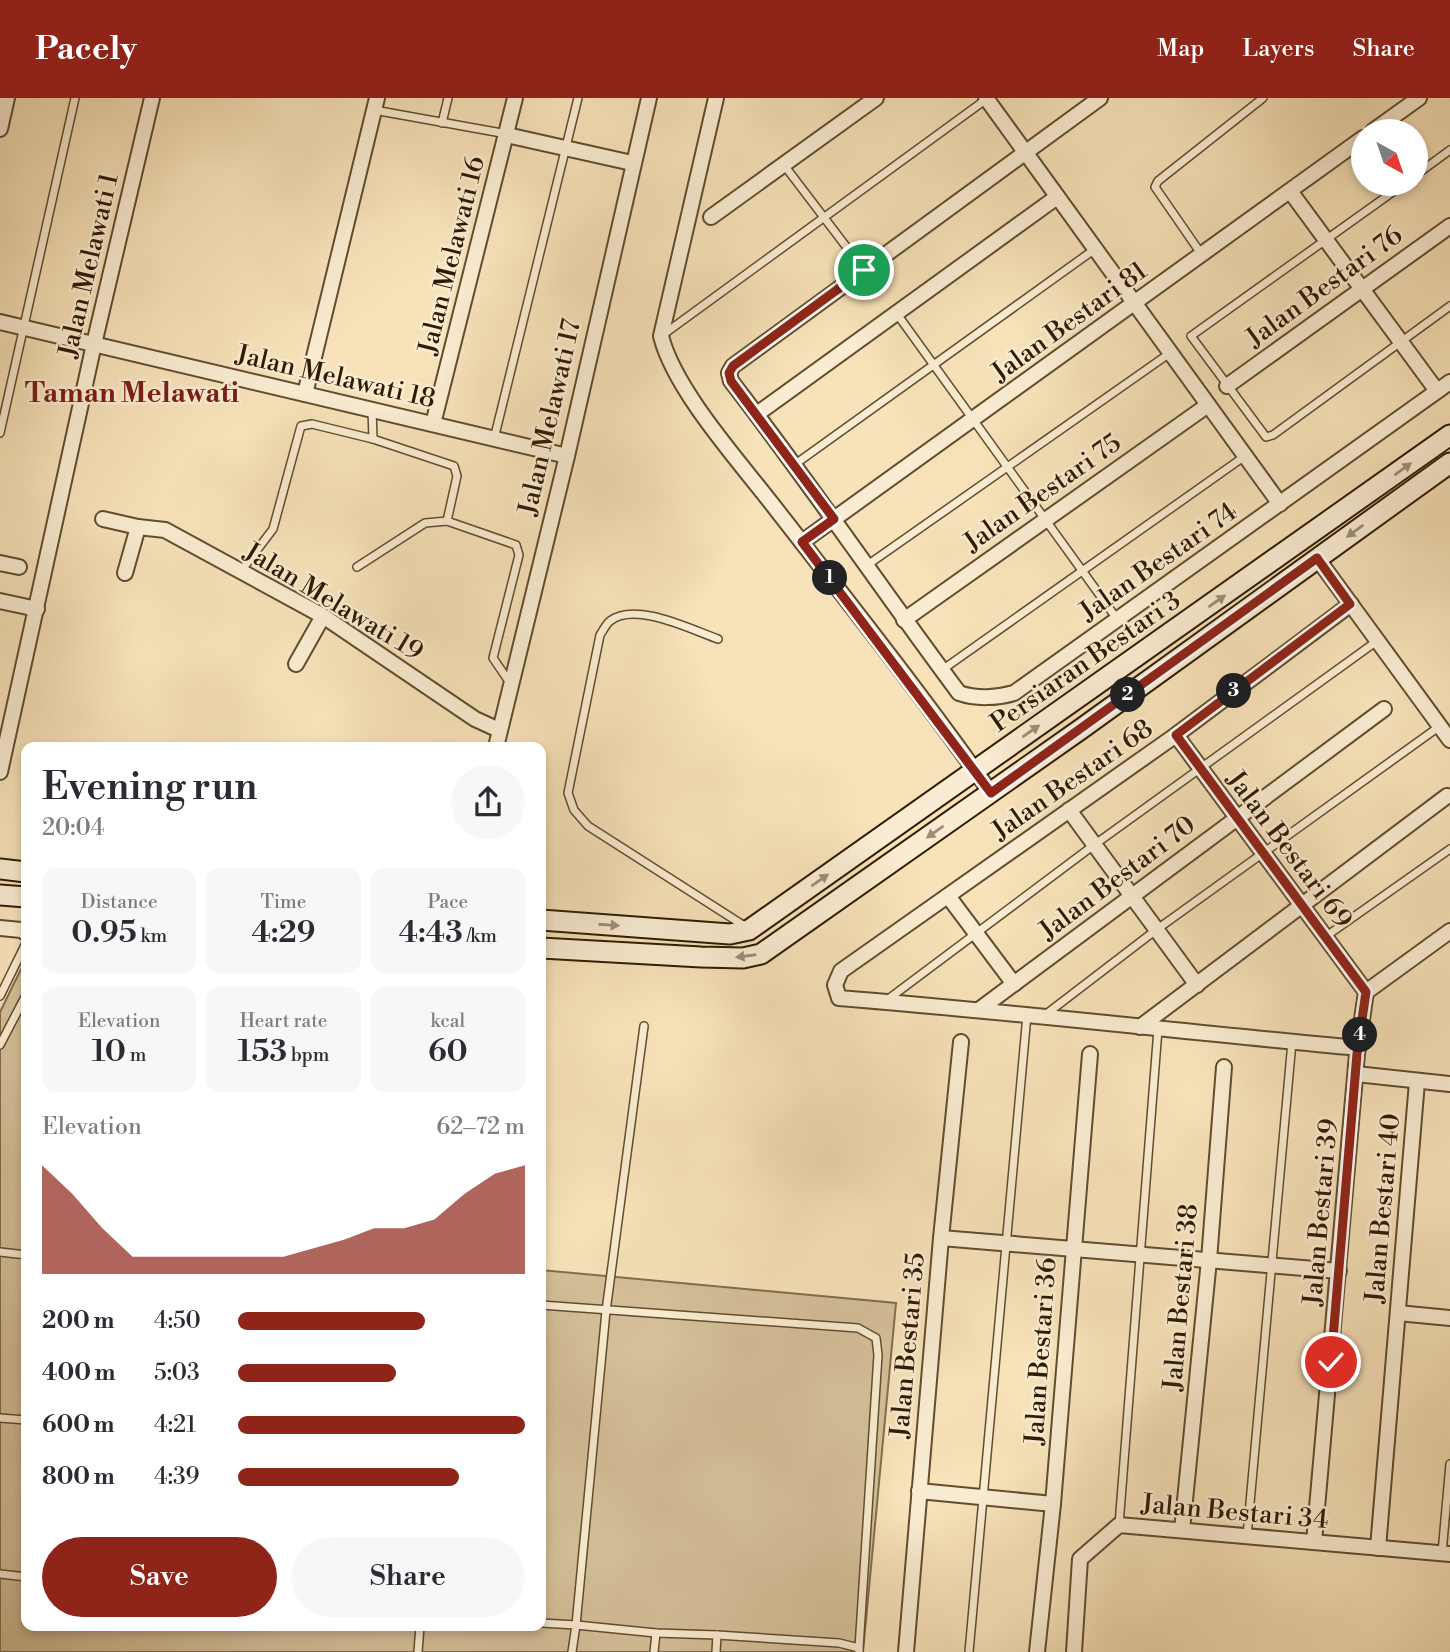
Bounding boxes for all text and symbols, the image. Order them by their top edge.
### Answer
text: Pacely [35,29,137,70]
text: Map [1157,34,1204,64]
text: Layers [1242,34,1314,64]
text: Share [1352,34,1415,64]
north arrow [1351,119,1428,196]
map controls [1351,119,1428,196]
street label: Jalan Melawati 16 [412,153,492,359]
street label: Jalan Melawati 1 [52,170,126,362]
street label: Jalan Bestari 76 [1239,219,1409,355]
pin [834,240,894,300]
icon: arrive [845,251,883,289]
street label: Jalan Bestari 81 [985,255,1153,389]
street label: Jalan Melawati 17 [512,316,588,519]
street label: Jalan Melawati 18 [232,338,439,415]
district label: Taman Melawati [25,376,239,411]
street label: Jalan Bestari 75 [957,427,1127,559]
one-way arrow [1394,462,1412,476]
street label: Jalan Bestari 74 [1073,496,1243,628]
one-way arrow [1346,524,1364,538]
street label: Jalan Melawati 19 [237,535,429,668]
pin: 1 [812,560,848,596]
text: 1 [825,565,834,589]
street label: Persiaran Bestari 3 [984,584,1187,739]
one-way arrow [1208,594,1226,608]
pin: 3 [1216,674,1252,708]
pin: 2 [1110,678,1146,712]
text: 3 [1228,678,1239,702]
text: 2 [1122,682,1133,706]
street label: Jalan Bestari 68 [985,712,1159,848]
one-way arrow [1022,724,1040,738]
text: Evening run [42,764,257,811]
street label: Jalan Bestari 69 [1219,764,1359,935]
button: share [451,765,525,839]
street label: Jalan Bestari 70 [1032,809,1202,947]
text: 20:04 [42,814,105,842]
one-way arrow [926,825,944,839]
one-way arrow [811,873,829,887]
text: Distance [81,890,158,914]
text: Time [261,890,306,914]
text: Pace [427,890,468,914]
text: 0.95 [71,914,137,952]
text: 4:29 [252,914,315,952]
text: 4:43 [399,914,463,952]
one-way arrow [598,920,620,931]
text: km [137,924,167,948]
text: /km [463,924,497,948]
one-way arrow [735,951,757,962]
text: Elevation [78,1009,160,1033]
text: Heart rate [240,1009,327,1033]
text: kcal [431,1009,465,1033]
pin: 4 [1342,1018,1378,1052]
text: 4 [1353,1022,1366,1046]
text: 10 [92,1033,126,1071]
text: 153 [238,1033,287,1071]
text: 60 [428,1033,468,1071]
text: m [126,1043,147,1067]
text: bpm [287,1043,329,1067]
street label: Jalan Bestari 40 [1359,1112,1407,1305]
text: Elevation [42,1113,142,1141]
text: 62–72 m [436,1113,525,1141]
street label: Jalan Bestari 39 [1297,1117,1345,1308]
street label: Jalan Bestari 38 [1157,1202,1205,1393]
street label: Jalan Bestari 35 [884,1251,932,1440]
street label: Jalan Bestari 36 [1018,1256,1063,1447]
text: 200 m [42,1307,114,1335]
text: 4:50 [154,1307,201,1335]
pin [1301,1332,1361,1392]
icon: check [1312,1343,1350,1381]
text: 400 m [42,1359,115,1387]
text: 5:03 [154,1359,200,1387]
text: 600 m [42,1411,115,1439]
text: 4:21 [154,1411,196,1439]
text: 800 m [42,1463,115,1491]
text: 4:39 [154,1463,200,1491]
street label: Jalan Bestari 34 [1139,1488,1330,1536]
button: Save [42,1537,277,1617]
button: Share [291,1537,525,1617]

